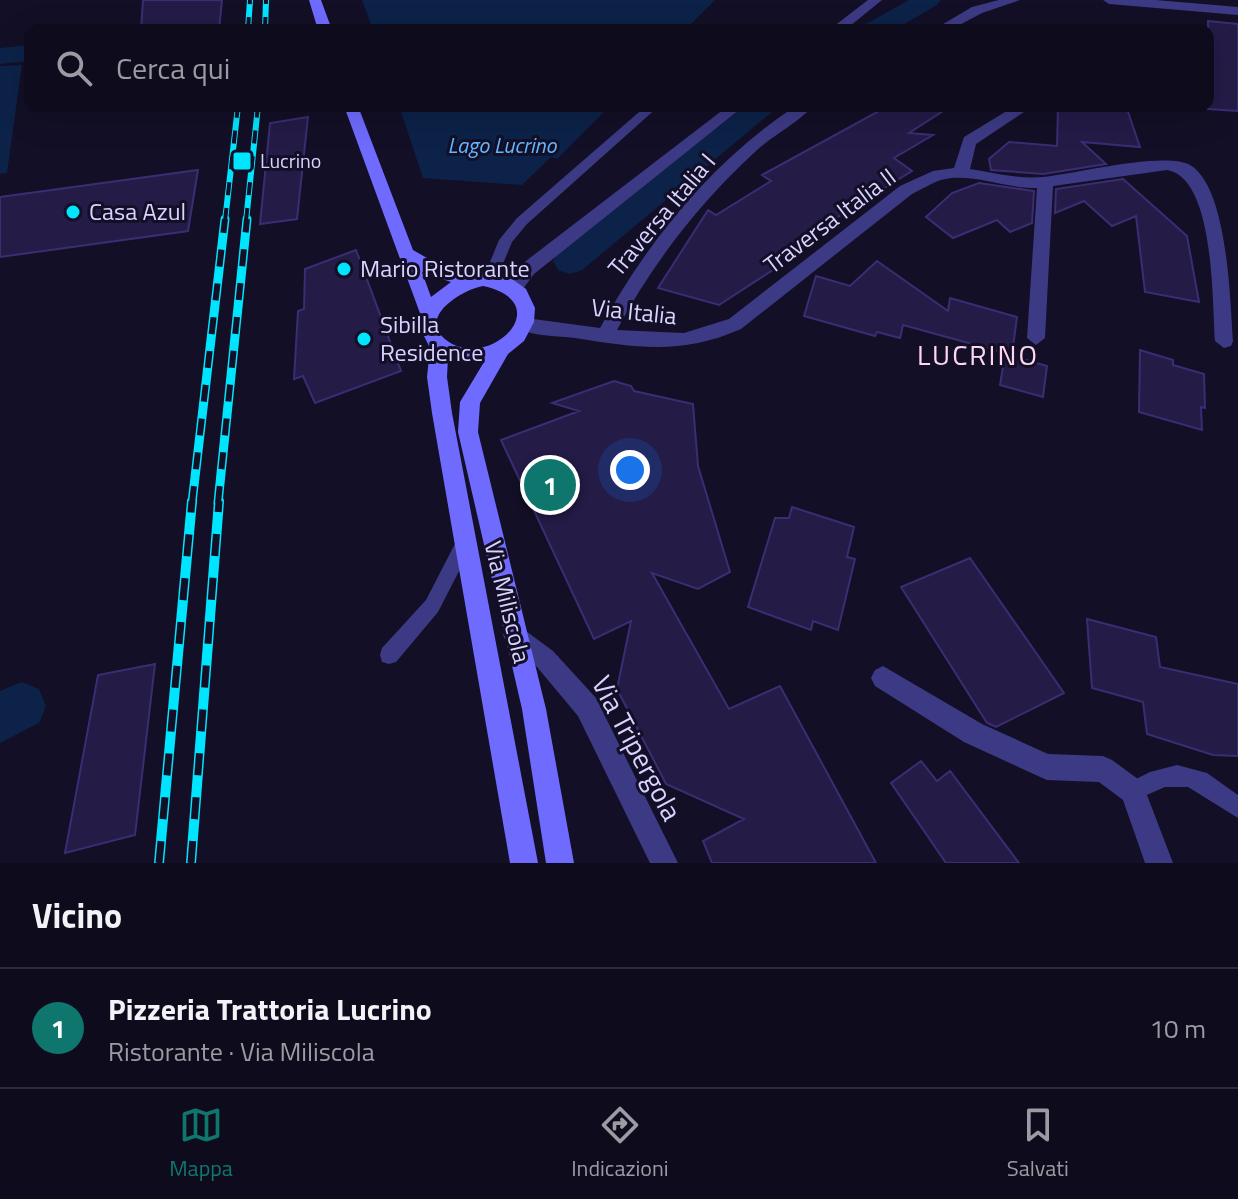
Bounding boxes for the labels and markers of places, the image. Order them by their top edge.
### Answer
place label: Lucrino [260,145,321,176]
marker: Lucrino [231,150,253,172]
place label: Casa Azul [89,193,186,229]
marker: Casa Azul [64,203,82,221]
place label: Mario Ristorante [360,250,530,286]
marker: Mario Ristorante [335,260,353,278]
place label: Sibilla Residence [380,306,483,370]
marker: Sibilla Residence [355,330,373,348]
pin: 1 [524,455,576,515]

